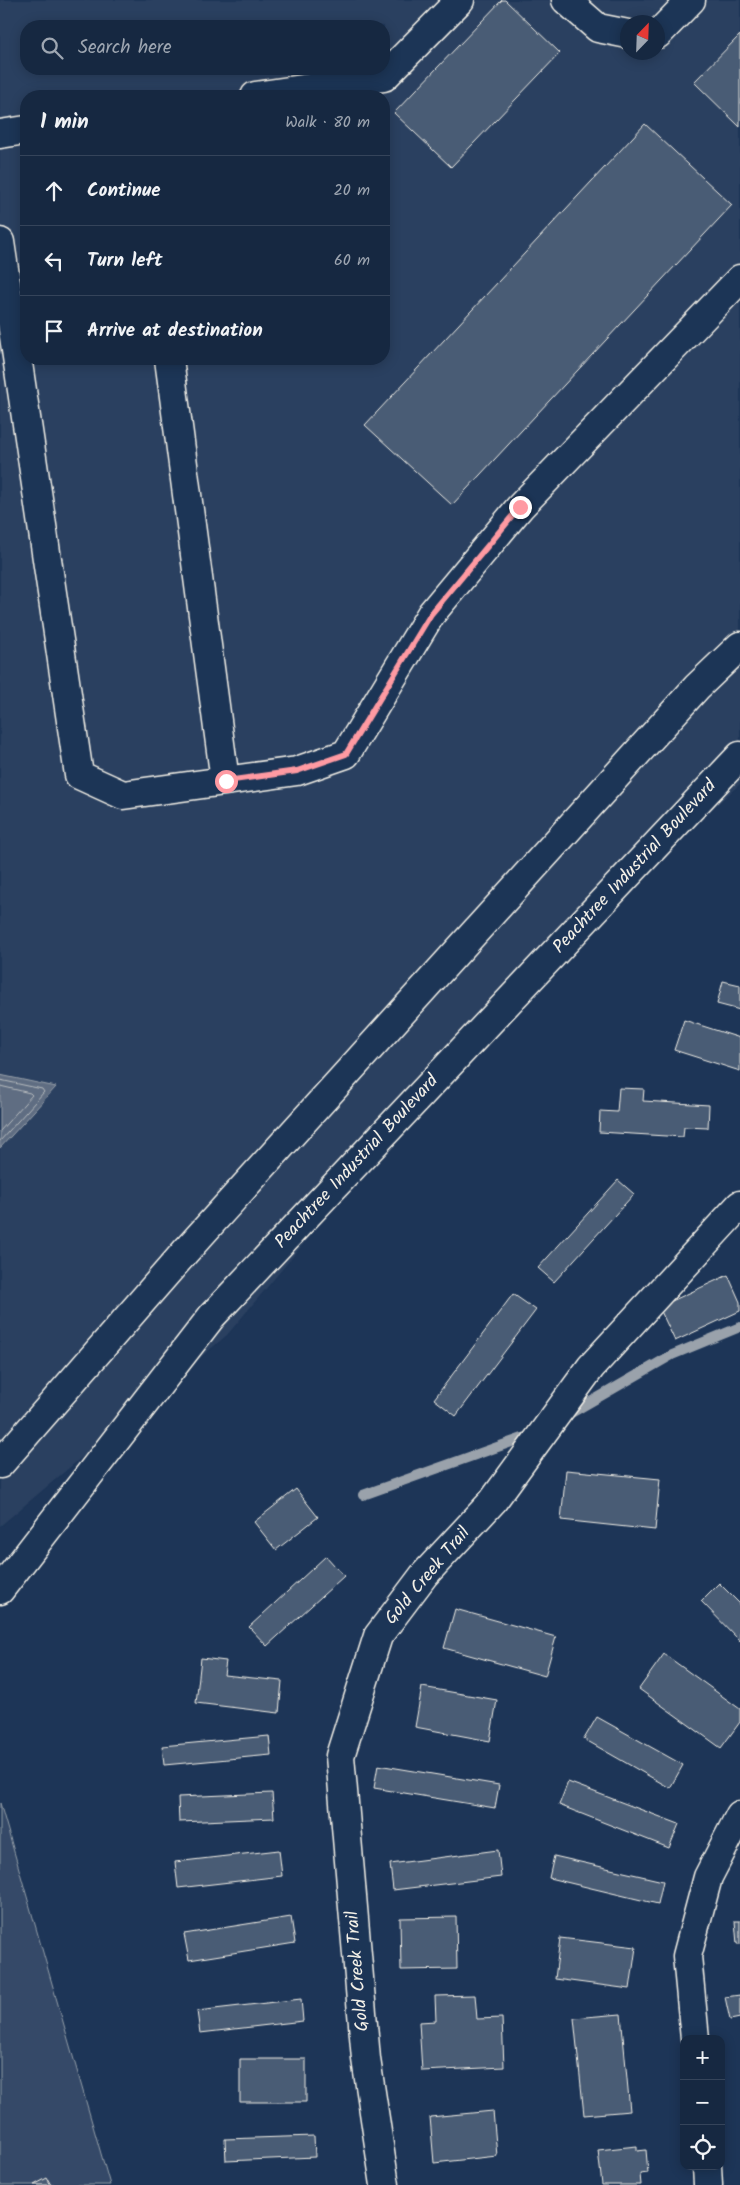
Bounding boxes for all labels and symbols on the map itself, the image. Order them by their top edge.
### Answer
north arrow [620,15,665,60]
route end [509,496,532,519]
route start [215,770,238,793]
street label: Peachtree Industrial Boulevard [546,772,725,961]
street label: Peachtree Industrial Boulevard [268,1067,447,1256]
street label: Gold Creek Trail [378,1520,478,1632]
street label: Gold Creek Trail [338,1909,378,2033]

